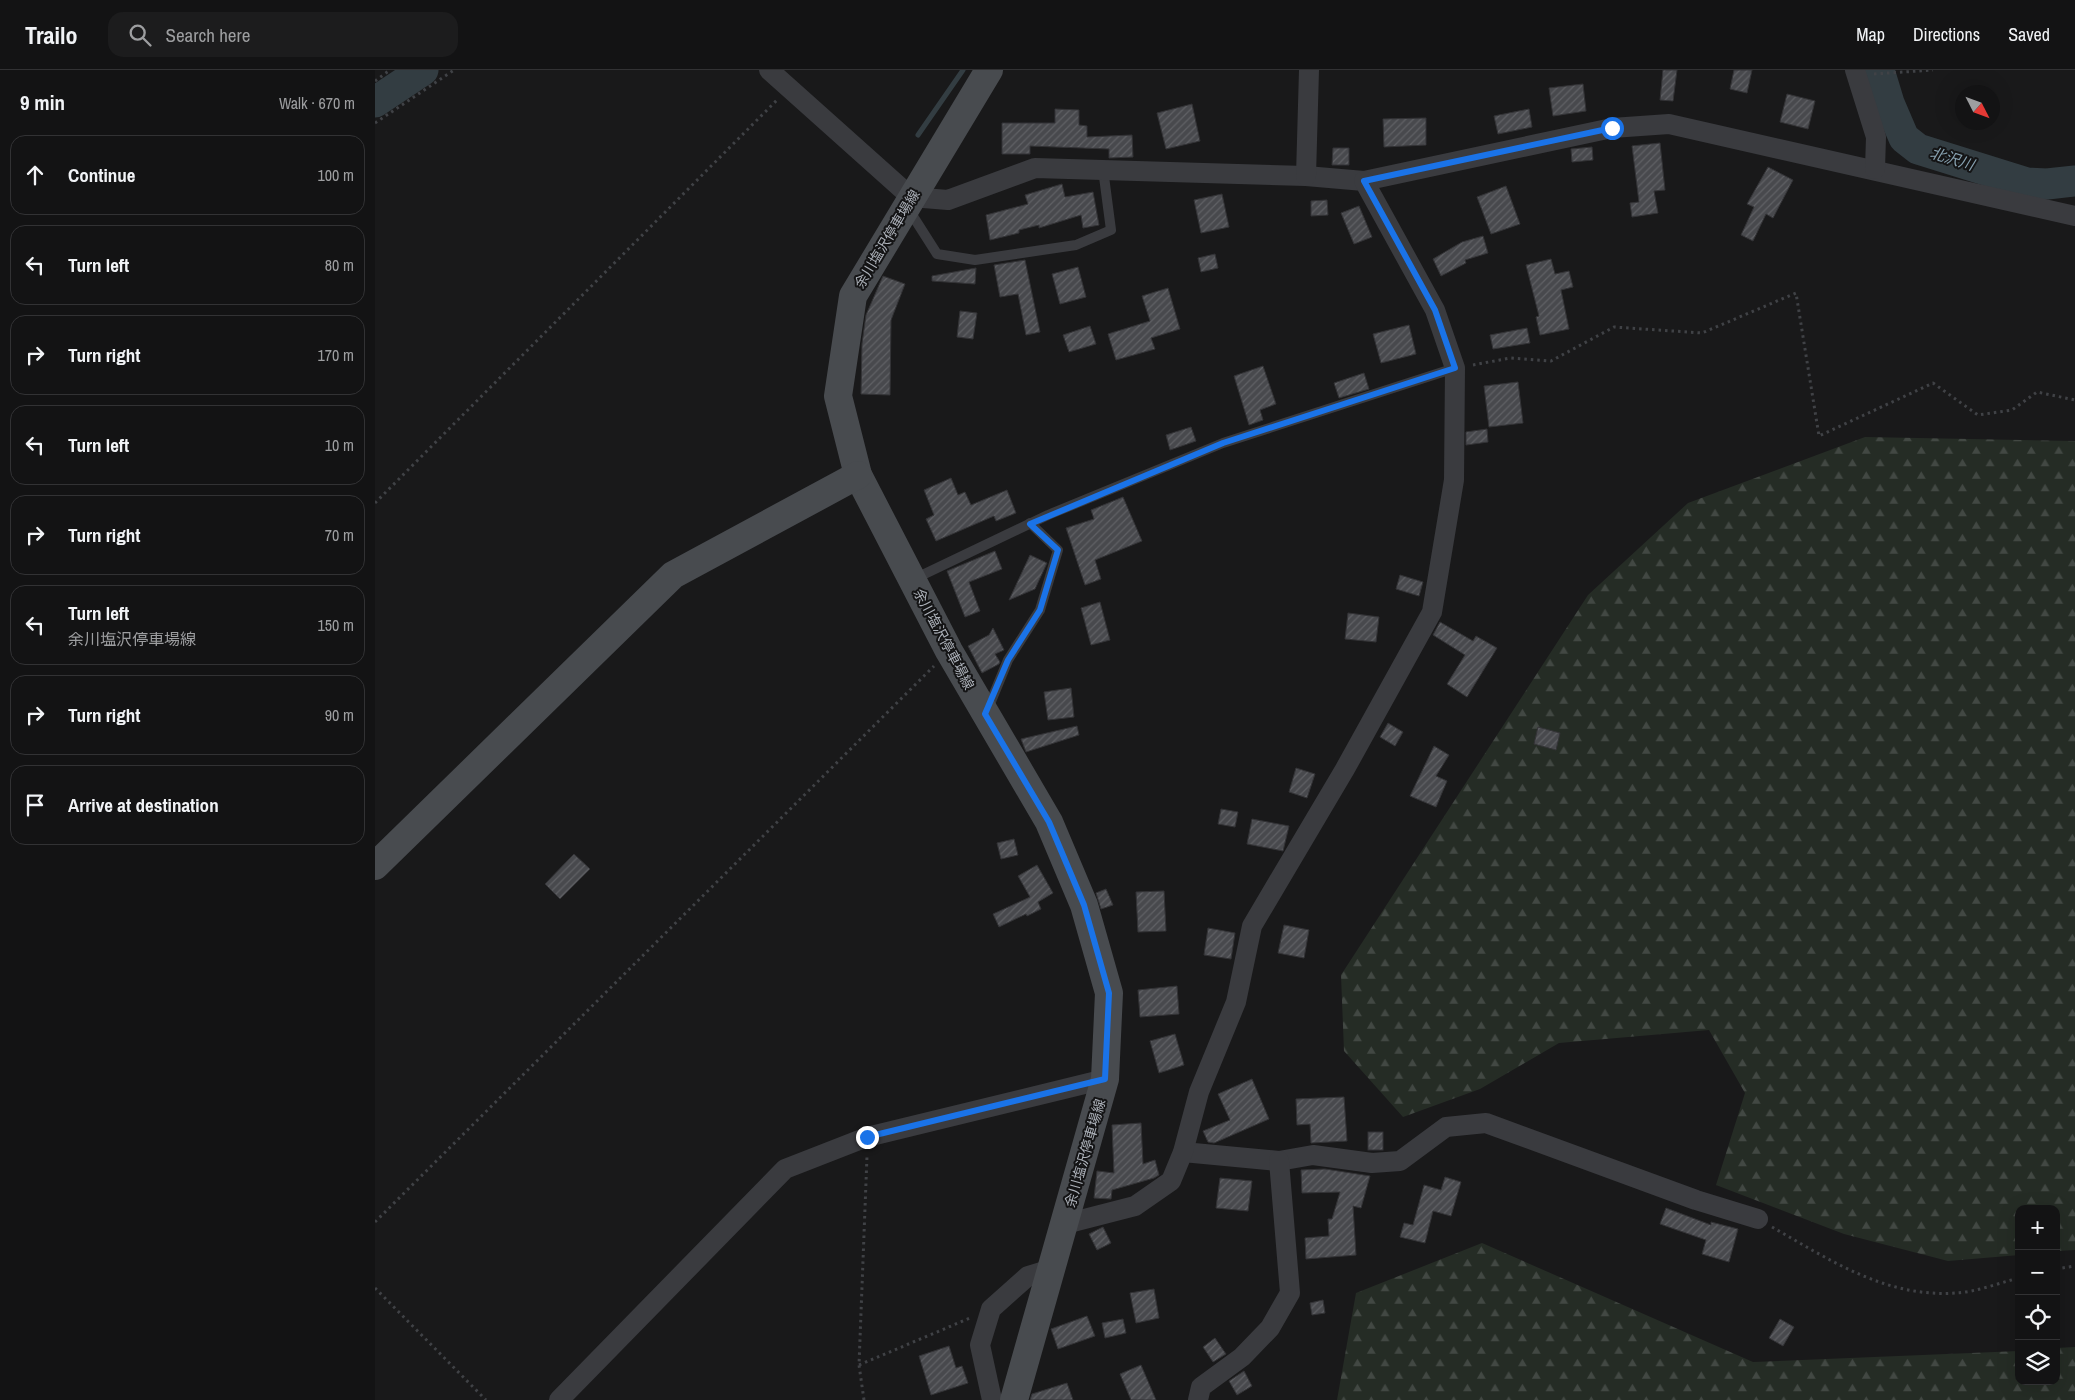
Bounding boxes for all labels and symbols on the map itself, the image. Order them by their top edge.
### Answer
north arrow [1955,85,2000,130]
route start [1601,117,1624,140]
water label: 北沢川 [1928,142,1979,176]
street label: 余川塩沢停車場線 [850,186,924,292]
street label: 余川塩沢停車場線 [910,585,978,693]
street label: 余川塩沢停車場線 [1061,1097,1109,1209]
route end [856,1126,879,1149]

